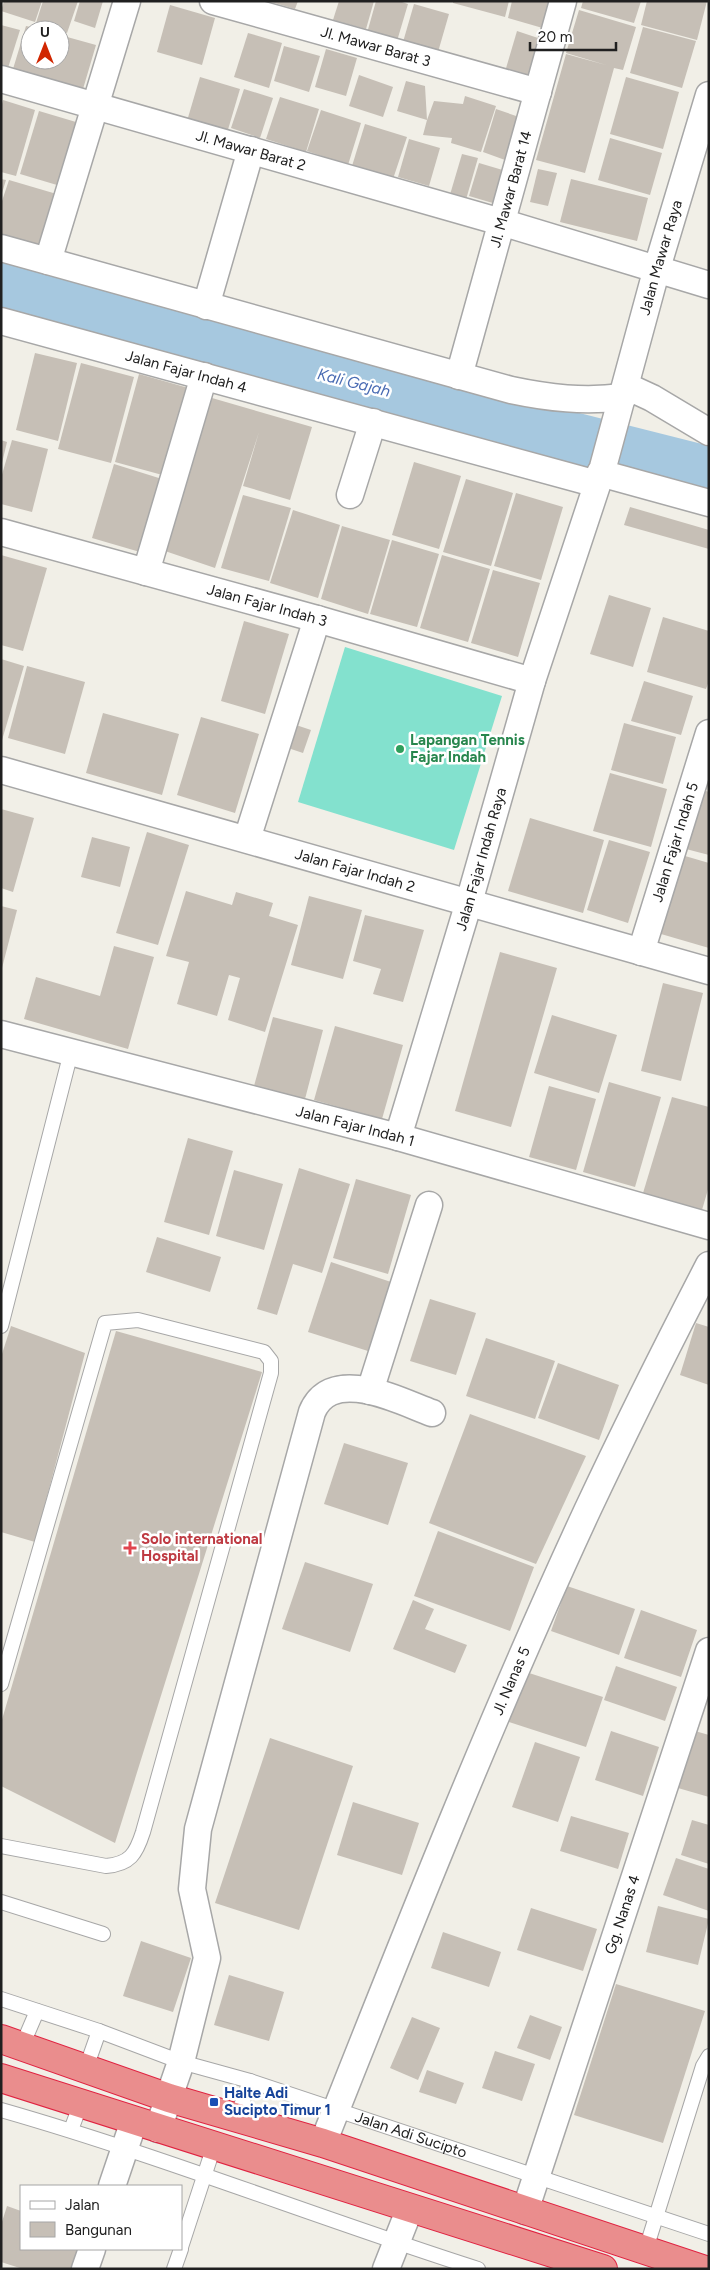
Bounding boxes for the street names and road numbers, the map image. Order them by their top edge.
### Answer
street label: Jl. Mawar Barat 3 [319,23,433,71]
street label: Jl. Mawar Barat 2 [194,126,308,175]
street label: Jl. Mawar Barat 14 [486,129,536,250]
street label: Jalan Mawar Raya [636,198,686,317]
street label: Jalan Fajar Indah 4 [124,346,249,397]
street label: Jalan Fajar Indah 3 [205,580,329,630]
street label: Jalan Fajar Indah 5 [648,780,702,904]
street label: Jalan Fajar Indah Raya [452,786,510,933]
street label: Jalan Fajar Indah 2 [293,845,417,896]
street label: Jalan Fajar Indah 1 [294,1102,417,1150]
street label: Jl. Nanas 5 [489,1644,534,1718]
street label: Gg. Nanas 4 [601,1873,644,1957]
street label: Jalan Adi Sucipto [353,2108,470,2162]

